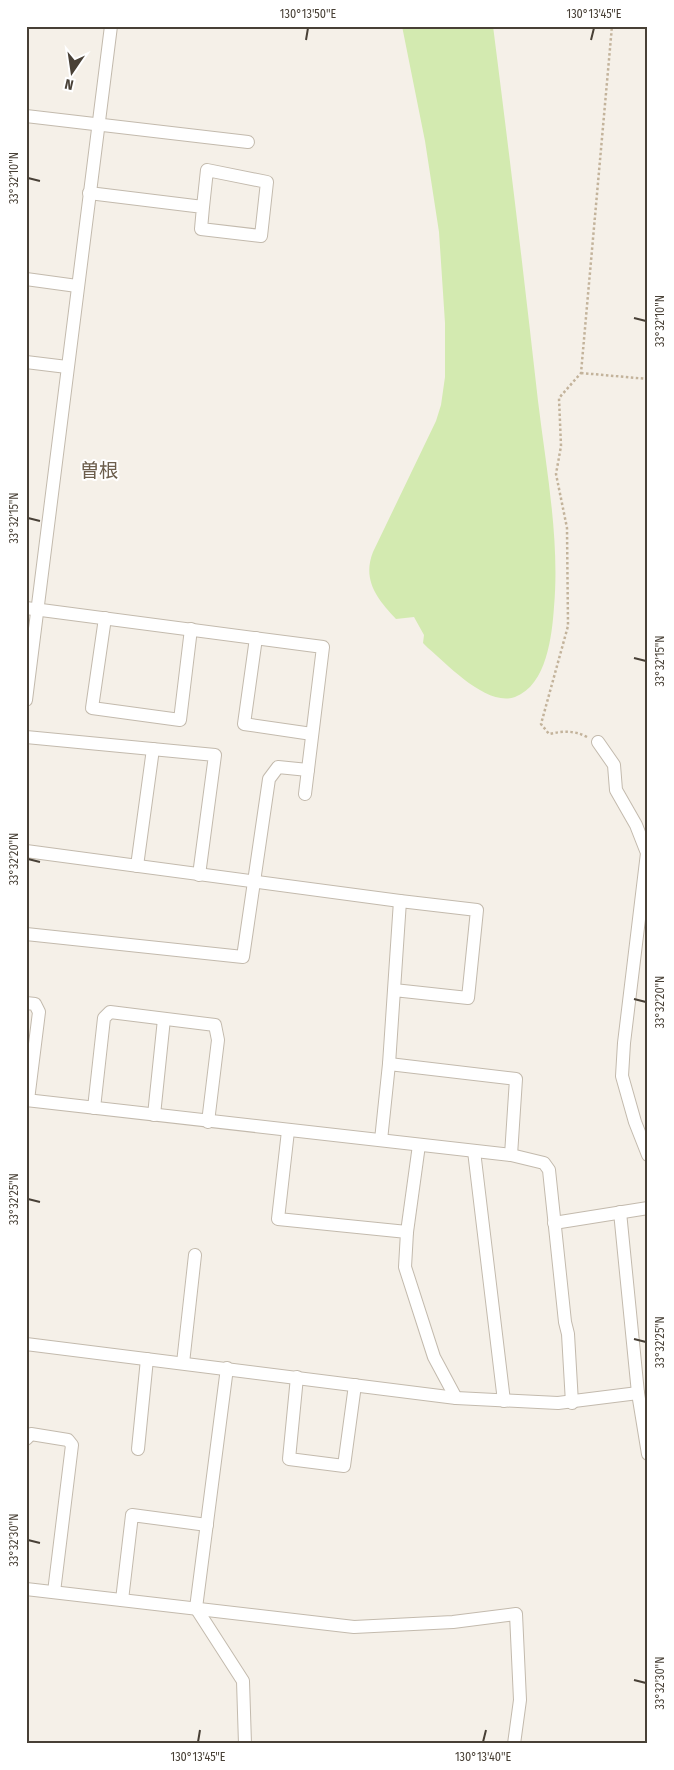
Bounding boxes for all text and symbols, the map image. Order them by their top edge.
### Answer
text: 130°13'50"E [280,7,337,21]
text: 130°13'45"E [566,7,622,21]
north arrow [48,48,98,98]
text: N [63,75,75,93]
text: 33°32'10"N [7,152,21,204]
text: 33°32'10"N [653,295,667,347]
district label: 曽根 [80,459,118,482]
text: 33°32'15"N [7,492,21,544]
text: 33°32'15"N [653,635,667,687]
text: 33°32'20"N [7,833,21,885]
text: 33°32'20"N [653,976,667,1028]
text: 33°32'25"N [7,1173,21,1225]
text: 33°32'25"N [653,1316,667,1368]
text: 33°32'30"N [7,1514,21,1566]
text: 33°32'30"N [653,1657,667,1709]
text: 130°13'45"E [170,1750,226,1764]
text: 130°13'40"E [455,1750,511,1764]

